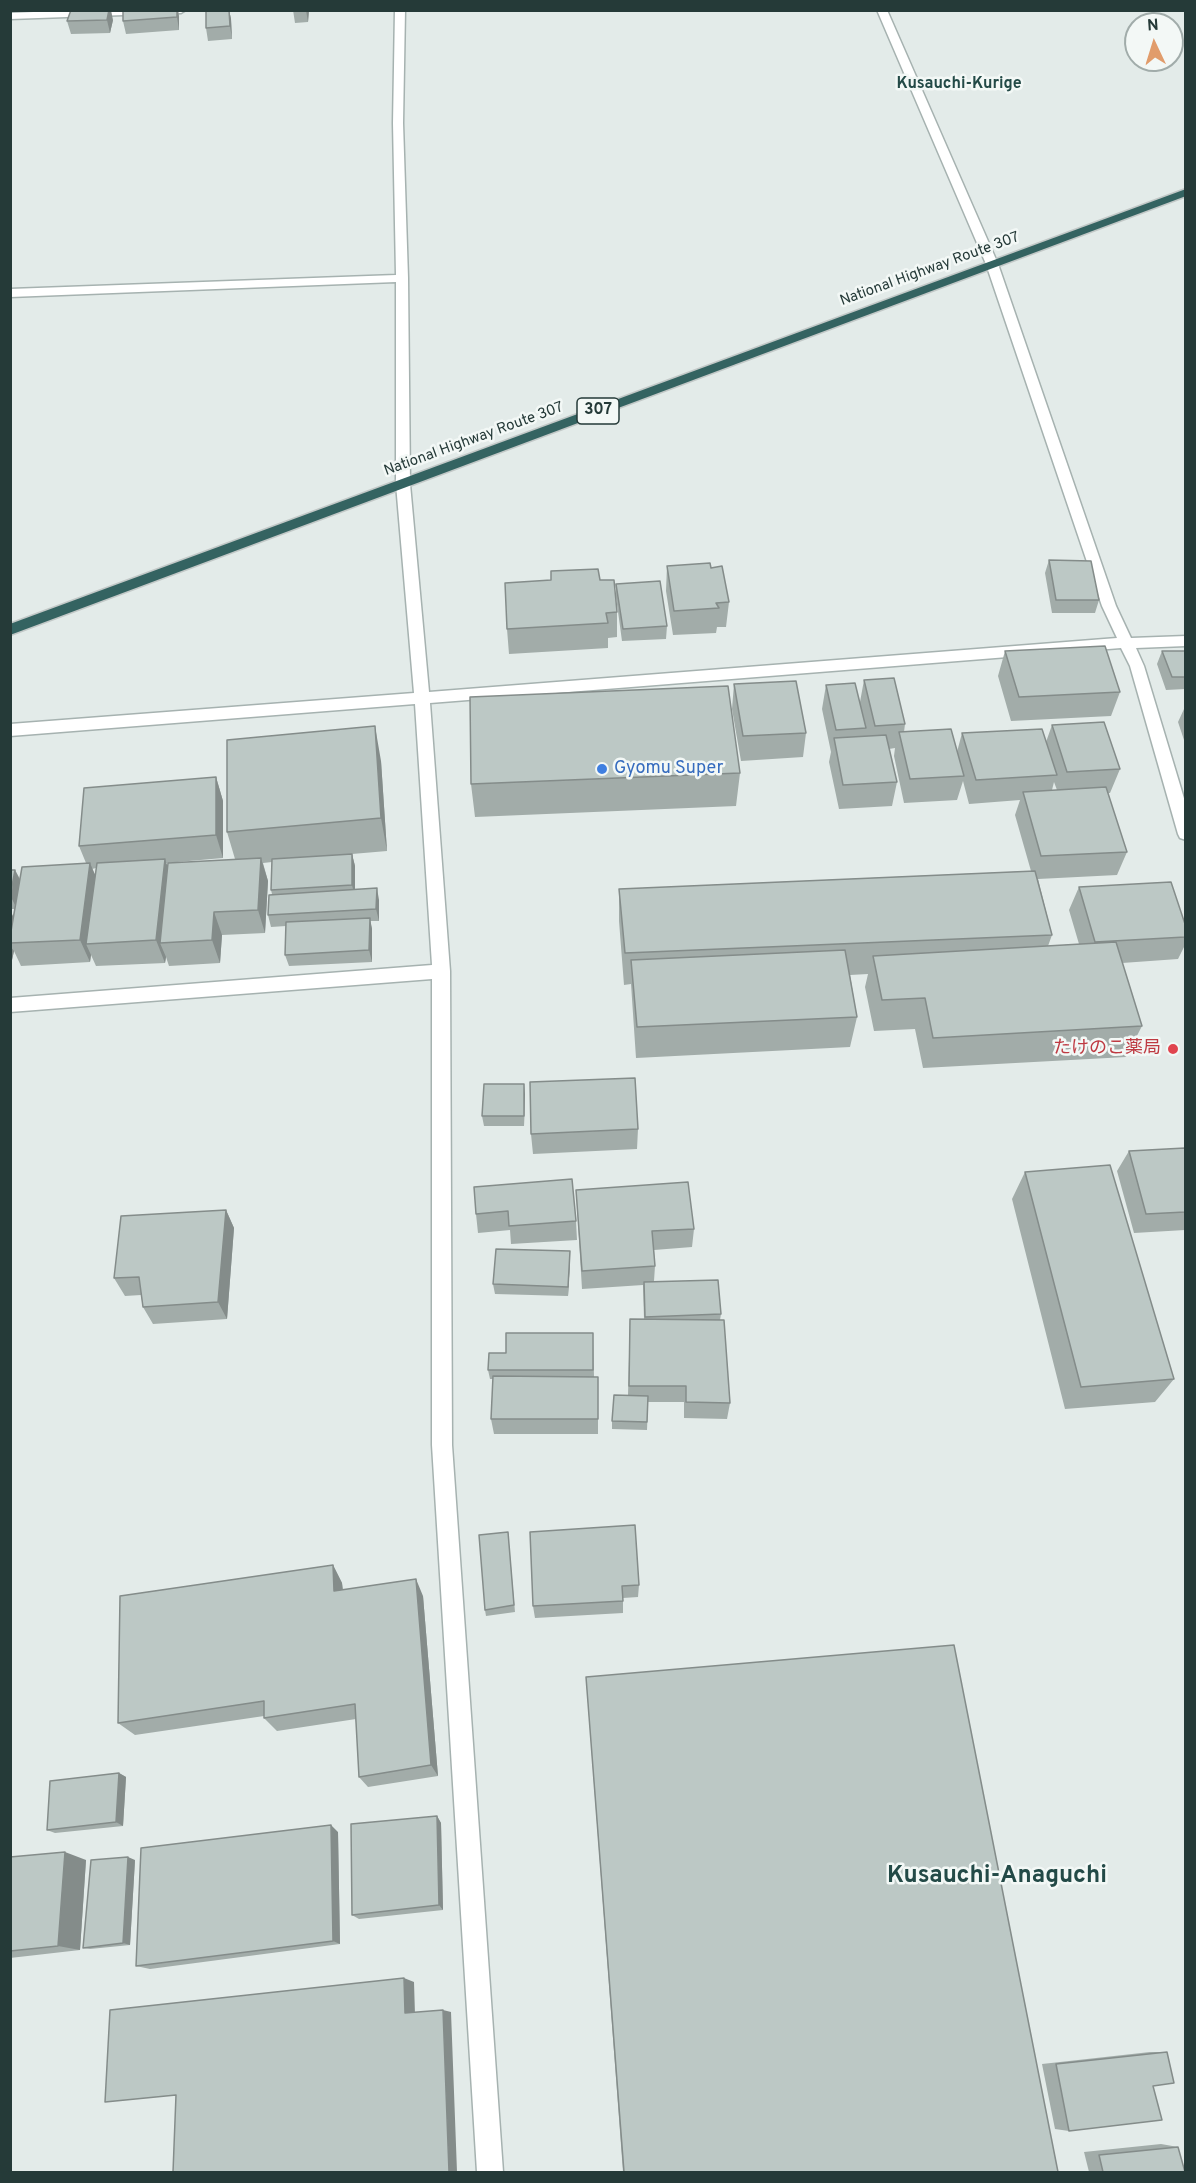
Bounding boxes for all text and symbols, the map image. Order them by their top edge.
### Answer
north arrow [1124,12,1184,72]
text: N [1146,16,1159,36]
district label: Kusauchi-Kurige [896,75,1022,95]
street label: National Highway Route 307 [838,229,1022,311]
road number: 307 [577,398,619,424]
street label: National Highway Route 307 [382,399,566,481]
place label: Gyomu Super [614,758,723,780]
marker: Gyomu Super [595,762,609,776]
place label: たけのこ薬局 [1053,1038,1161,1060]
marker: たけのこ薬局 [1166,1042,1180,1056]
district label: Kusauchi-Anaguchi [887,1863,1107,1891]

